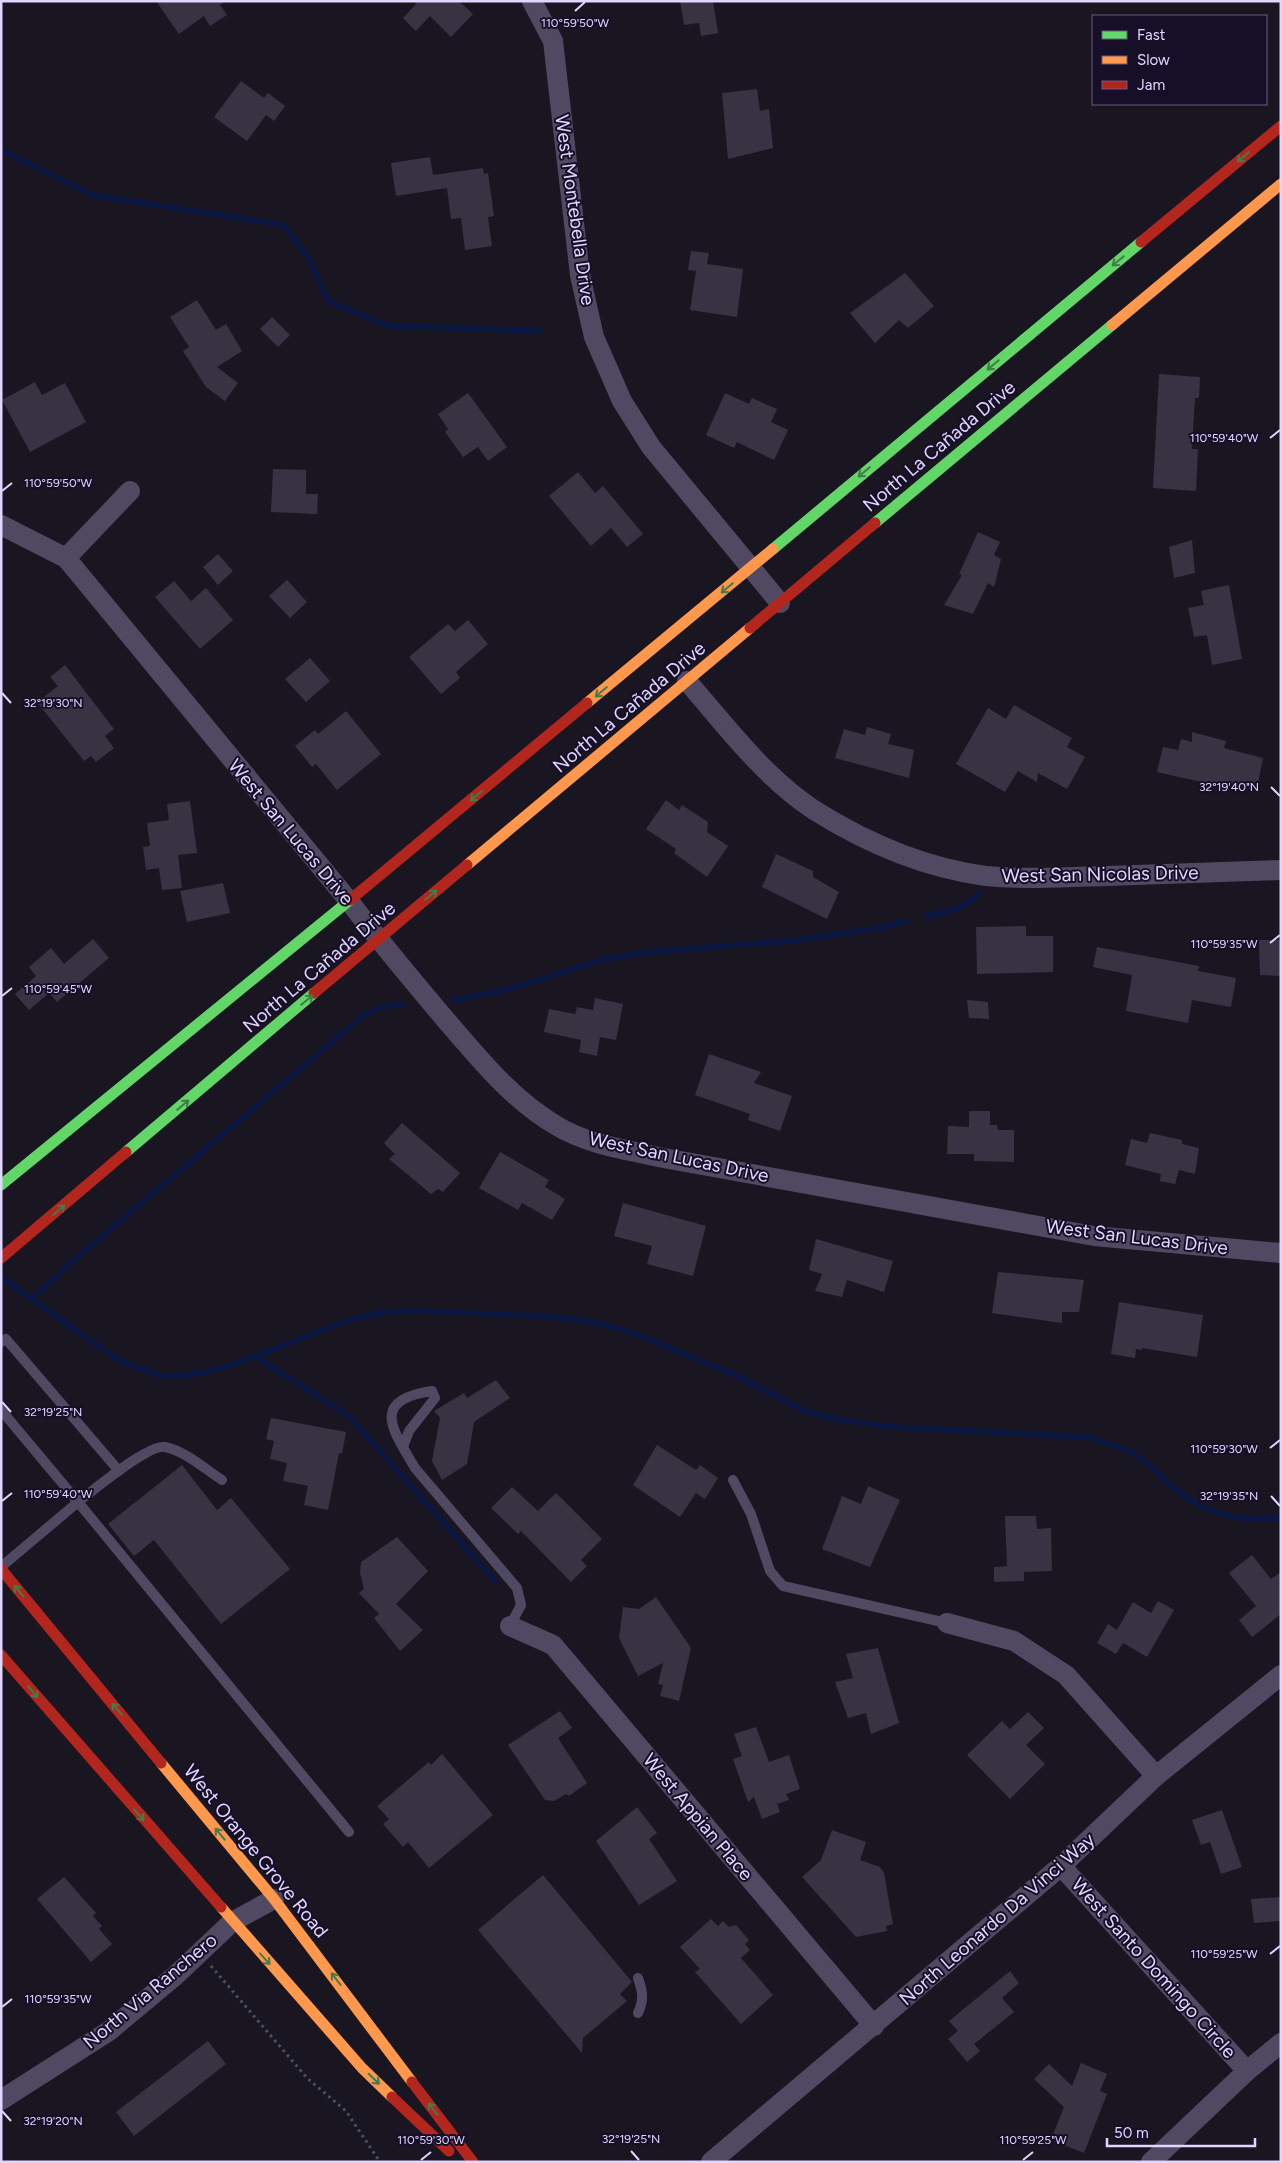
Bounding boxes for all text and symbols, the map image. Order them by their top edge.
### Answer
legend [1092,15,1267,105]
text: 110°59'50"W [541,16,610,30]
text: Fast [1137,26,1166,44]
text: Slow [1137,51,1170,69]
text: Jam [1137,76,1165,94]
street label: West Montebella Drive [550,113,600,307]
one-way arrow [1237,151,1250,163]
one-way arrow [1112,255,1125,267]
one-way arrow [987,359,1000,371]
street label: North La Cañada Drive [858,375,1020,517]
text: 110°59'40"W [1190,431,1259,445]
one-way arrow [858,467,871,478]
text: 110°59'50"W [24,476,93,490]
one-way arrow [720,583,733,594]
street label: North La Cañada Drive [548,636,710,778]
one-way arrow [595,686,608,698]
text: 32°19'30"N [23,696,83,710]
street label: West San Lucas Drive [223,754,359,910]
text: 32°19'40"N [1199,780,1259,794]
one-way arrow [470,790,483,801]
street label: West San Nicolas Drive [1001,861,1199,887]
one-way arrow [424,889,437,901]
street label: North La Cañada Drive [238,896,400,1038]
text: 110°59'35"W [1191,937,1258,951]
text: 110°59'45"W [24,982,92,996]
one-way arrow [300,994,313,1006]
one-way arrow [176,1100,189,1111]
street label: West San Lucas Drive [587,1127,771,1187]
one-way arrow [52,1204,65,1215]
street label: West San Lucas Drive [1045,1214,1229,1260]
text: 32°19'25"N [24,1405,82,1419]
text: 110°59'30"W [1190,1442,1258,1456]
text: 110°59'40"W [24,1487,93,1501]
text: 32°19'35"N [1200,1489,1258,1503]
one-way arrow [14,1585,25,1598]
one-way arrow [27,1685,38,1698]
one-way arrow [112,1702,123,1715]
street label: West Appian Place [638,1749,758,1885]
street label: West Orange Grove Road [179,1760,333,1942]
one-way arrow [133,1808,144,1821]
one-way arrow [215,1828,226,1841]
street label: North Leonardo Da Vinci Way [895,1828,1099,2010]
street label: West Santo Domingo Circle [1067,1873,1241,2063]
street label: North Via Ranchero [78,1928,222,2054]
text: 110°59'25"W [1190,1947,1258,1961]
one-way arrow [259,1952,270,1965]
one-way arrow [330,1973,341,1986]
text: 110°59'35"W [25,1992,92,2006]
one-way arrow [367,2073,380,2085]
one-way arrow [428,2102,438,2116]
text: 32°19'20"N [23,2114,83,2128]
scale bar [1107,2116,1254,2148]
text: 50 m [1114,2124,1149,2142]
text: 32°19'25"N [602,2132,660,2146]
text: 110°59'30"W [397,2133,465,2147]
text: 110°59'25"W [999,2133,1067,2147]

